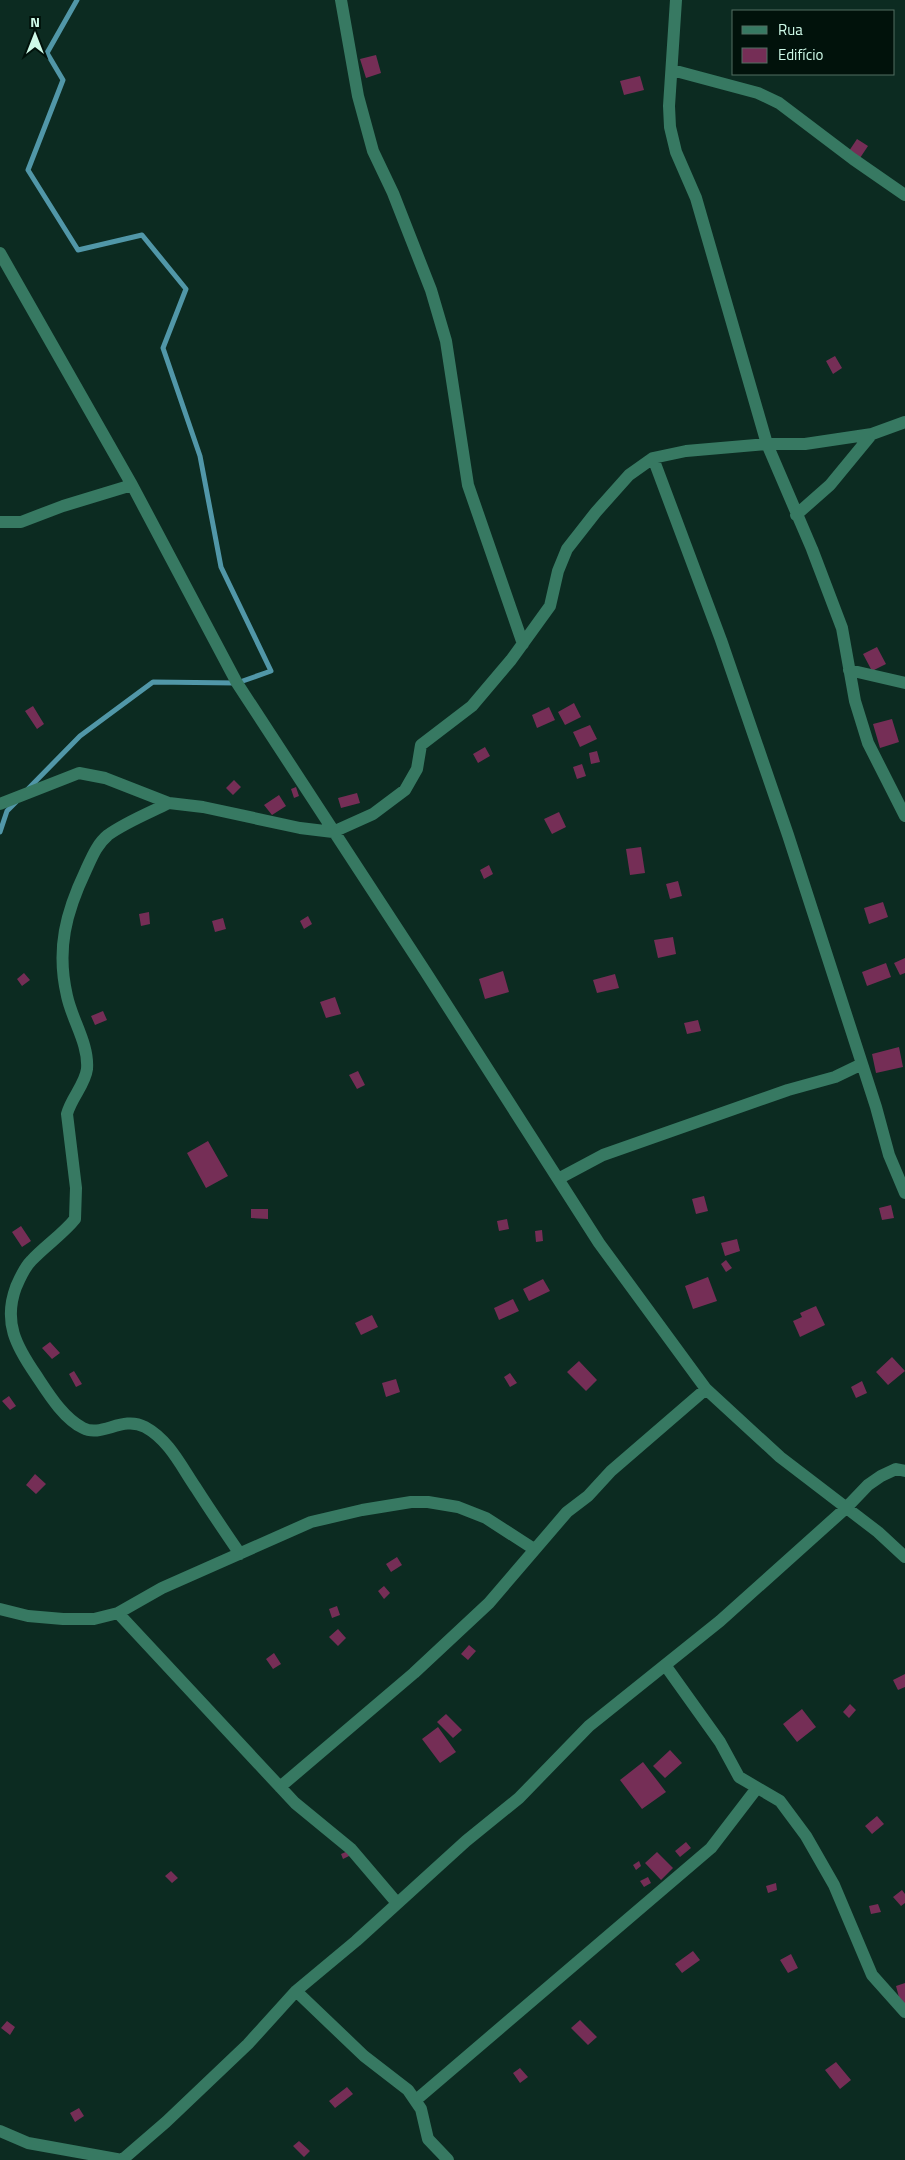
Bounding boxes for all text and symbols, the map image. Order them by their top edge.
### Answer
north arrow [10,10,60,60]
legend [732,10,895,75]
text: N [30,11,40,32]
text: Rua [778,18,803,41]
text: Edifício [778,43,823,66]

